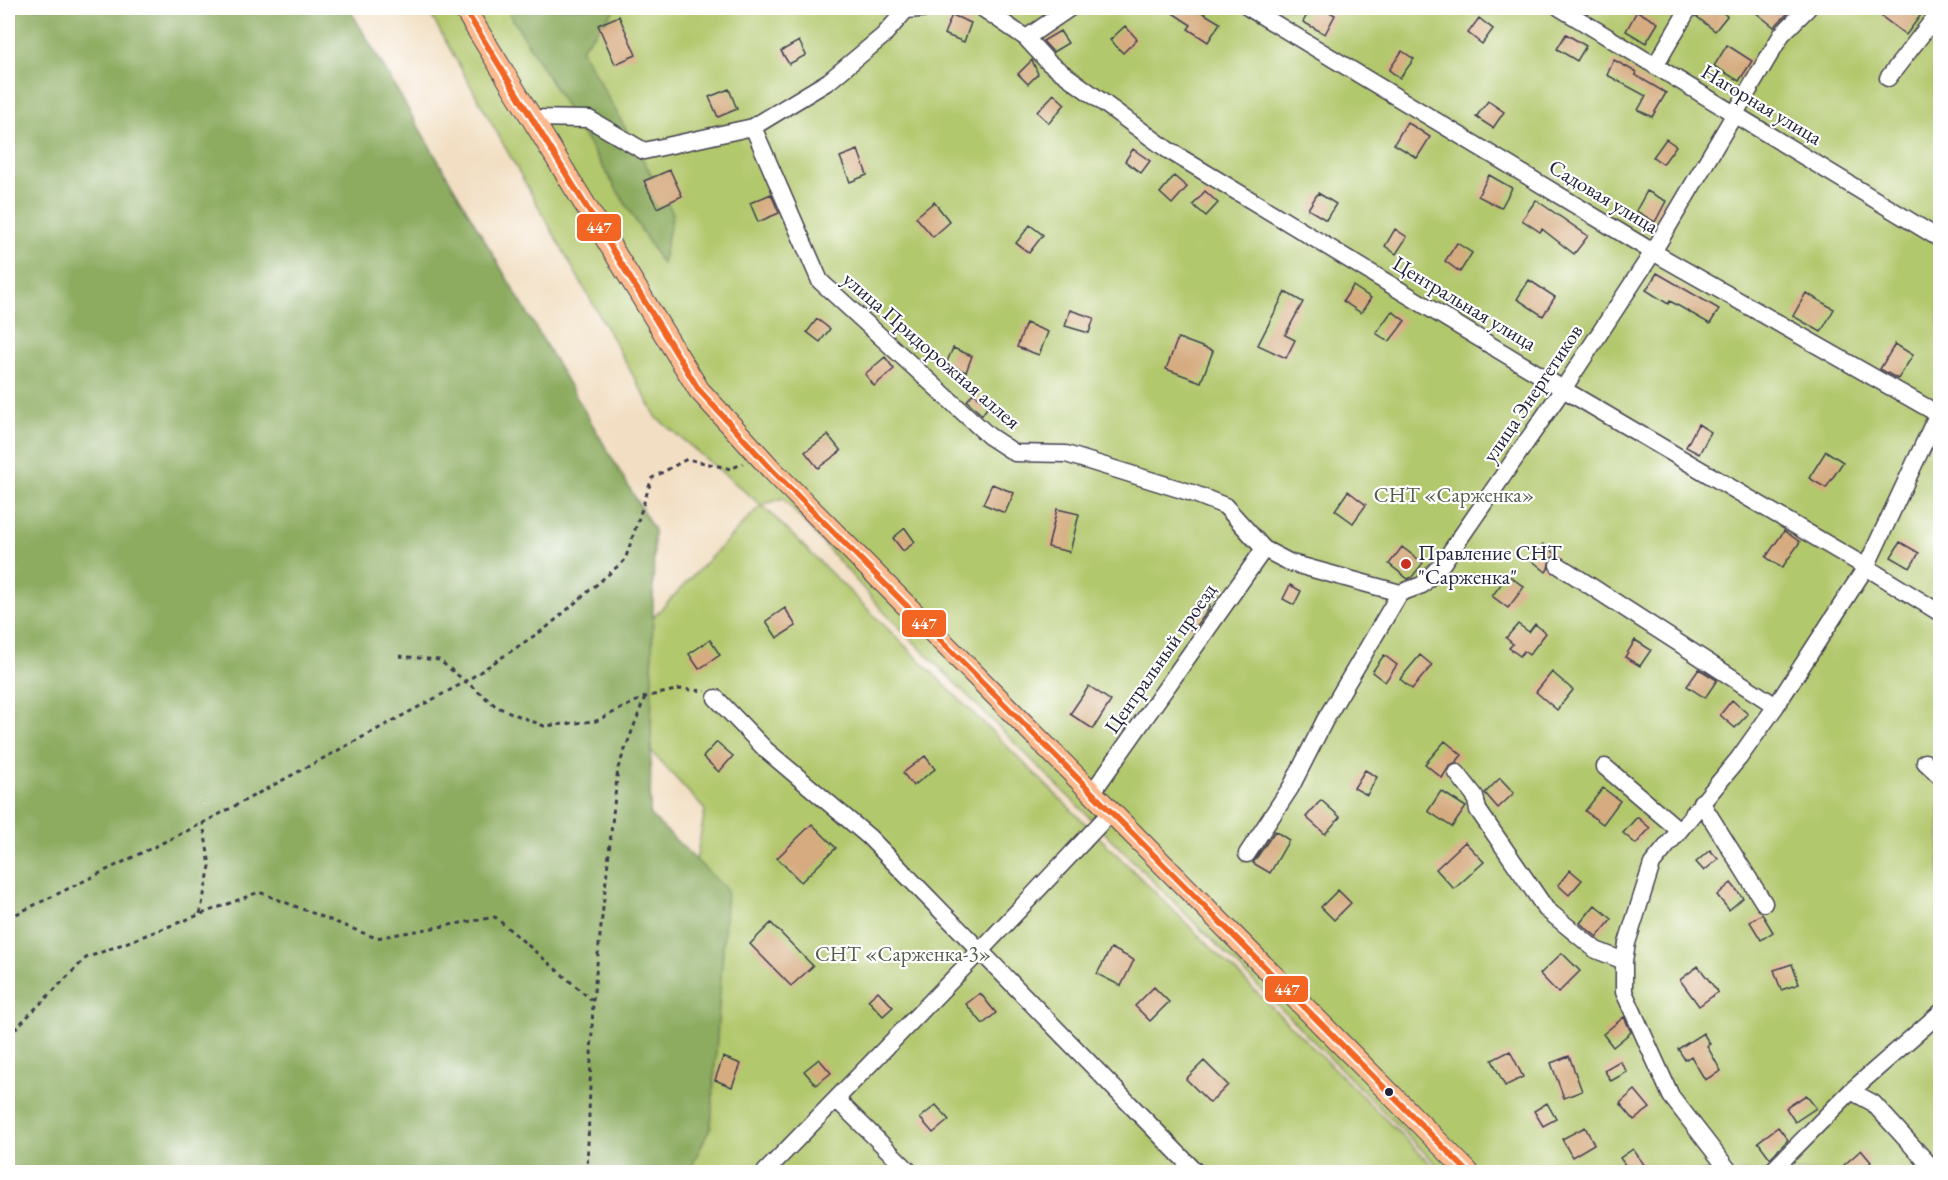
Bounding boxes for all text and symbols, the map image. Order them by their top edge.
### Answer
street label: Нагорная улица [1697,57,1828,151]
street label: Садовая улица [1544,153,1664,240]
line badge: 447 [576,213,622,242]
text: 447 [586,217,612,238]
street label: Центральная улица [1388,249,1542,357]
street label: улица Придорожная аллея [837,265,1027,435]
street label: улица Энергетиков [1476,319,1588,467]
park label: СНТ «Сарженка» [1374,481,1534,508]
place label: Правление СНТ "Сарженка" [1418,539,1562,590]
marker: Правление СНТ "Сарженка" [1399,557,1413,571]
street label: Центральный проезд [1098,577,1222,738]
line badge: 447 [901,609,947,638]
text: 447 [911,613,937,634]
park label: СНТ «Сарженка-3» [815,940,991,967]
line badge: 447 [1264,975,1309,1003]
text: 447 [1274,979,1300,1000]
unlabelled marker [1383,1086,1395,1098]

